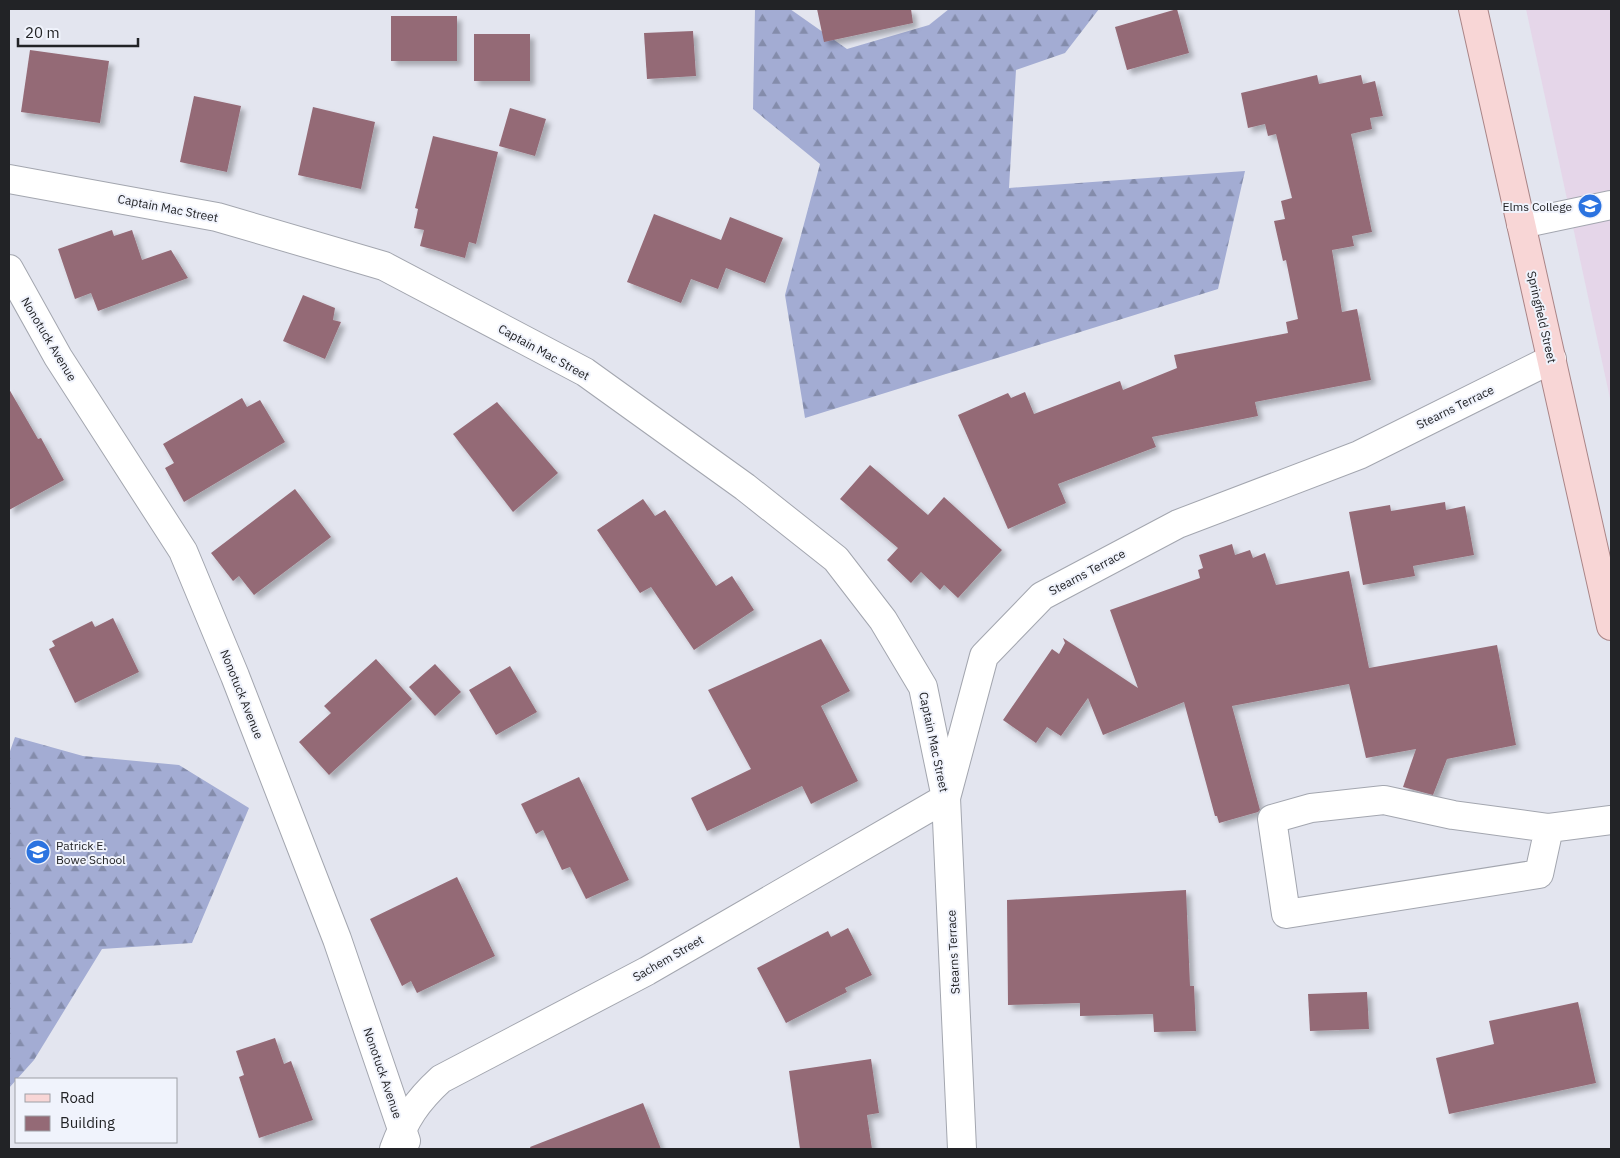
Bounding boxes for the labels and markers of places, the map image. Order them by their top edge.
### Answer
school or university icon: Elms College [1577,193,1603,219]
place label: Elms College [1503,199,1572,214]
place label: Patrick E. Bowe School [56,838,126,867]
school or university icon: Patrick E. Bowe School [25,839,51,865]

